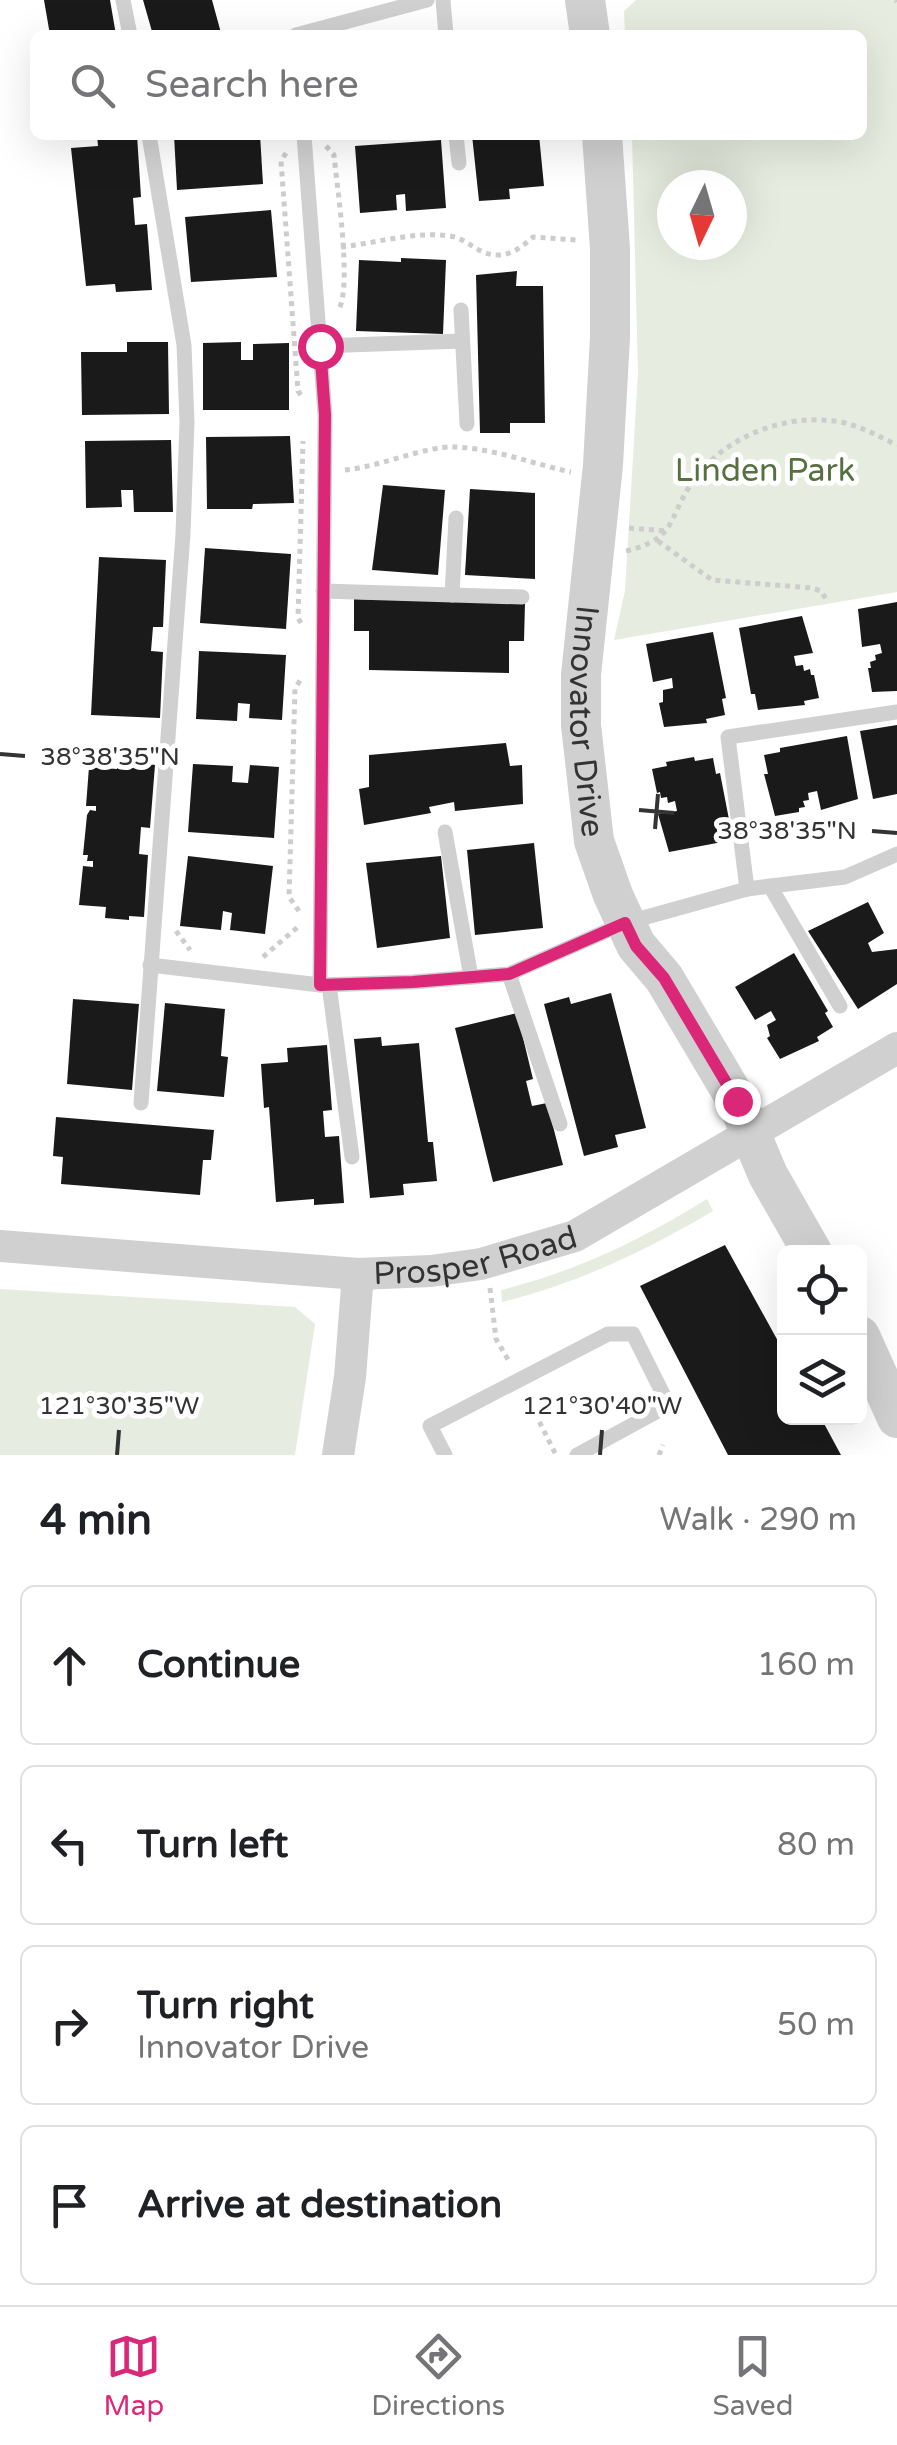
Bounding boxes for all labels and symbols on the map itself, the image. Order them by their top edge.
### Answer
north arrow [657,170,747,260]
route start [298,324,344,370]
park label: Linden Park [675,452,855,490]
street label: Innovator Drive [560,603,611,839]
text: 38°38'35"N [40,742,180,772]
text: 38°38'35"N [717,816,857,846]
route end [715,1079,761,1125]
street label: Prosper Road [373,1218,582,1293]
text: 121°30'35"W [39,1391,199,1421]
text: 121°30'40"W [522,1391,682,1421]

